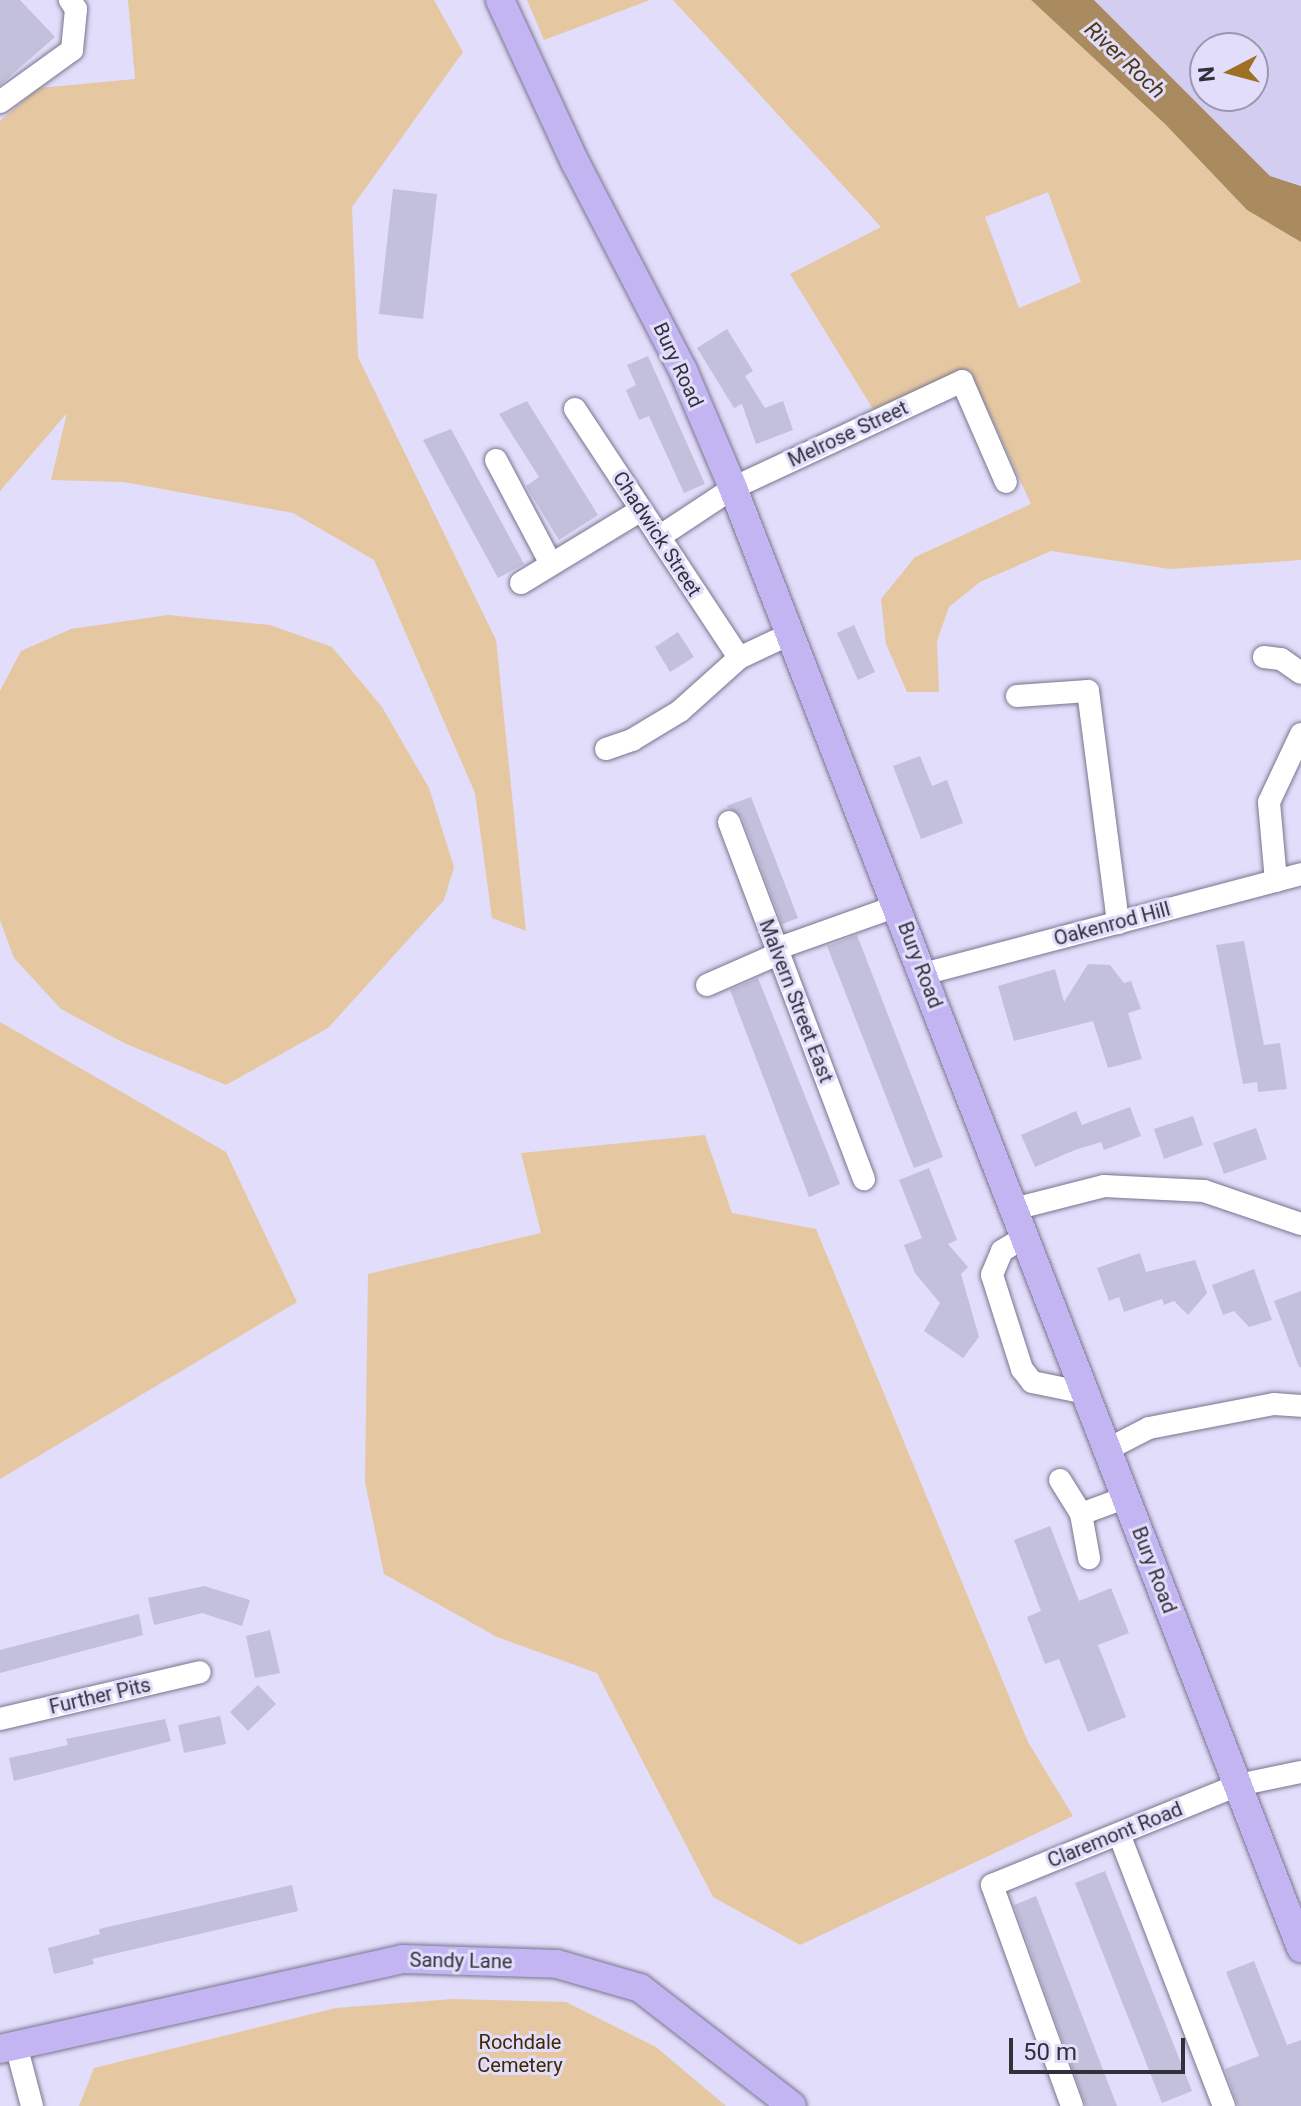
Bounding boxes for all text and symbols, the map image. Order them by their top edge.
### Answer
water label: River Roch [1079,16,1171,104]
north arrow [1189,32,1269,112]
text: N [1193,65,1220,83]
street label: Bury Road [648,319,708,411]
street label: Melrose Street [784,396,912,472]
street label: Chadwick Street [608,467,706,601]
street label: Oakenrod Hill [1051,897,1173,951]
street label: Malvern Street East [754,916,838,1086]
street label: Bury Road [893,918,947,1012]
street label: Bury Road [1127,1523,1181,1617]
street label: Further Pits [47,1673,153,1719]
street label: Claremont Road [1044,1797,1186,1873]
street label: Sandy Lane [409,1948,513,1974]
scale bar [1013,2022,1189,2072]
park label: Rochdale Cemetery [477,2030,563,2077]
text: 50 m [1023,2038,1077,2066]

